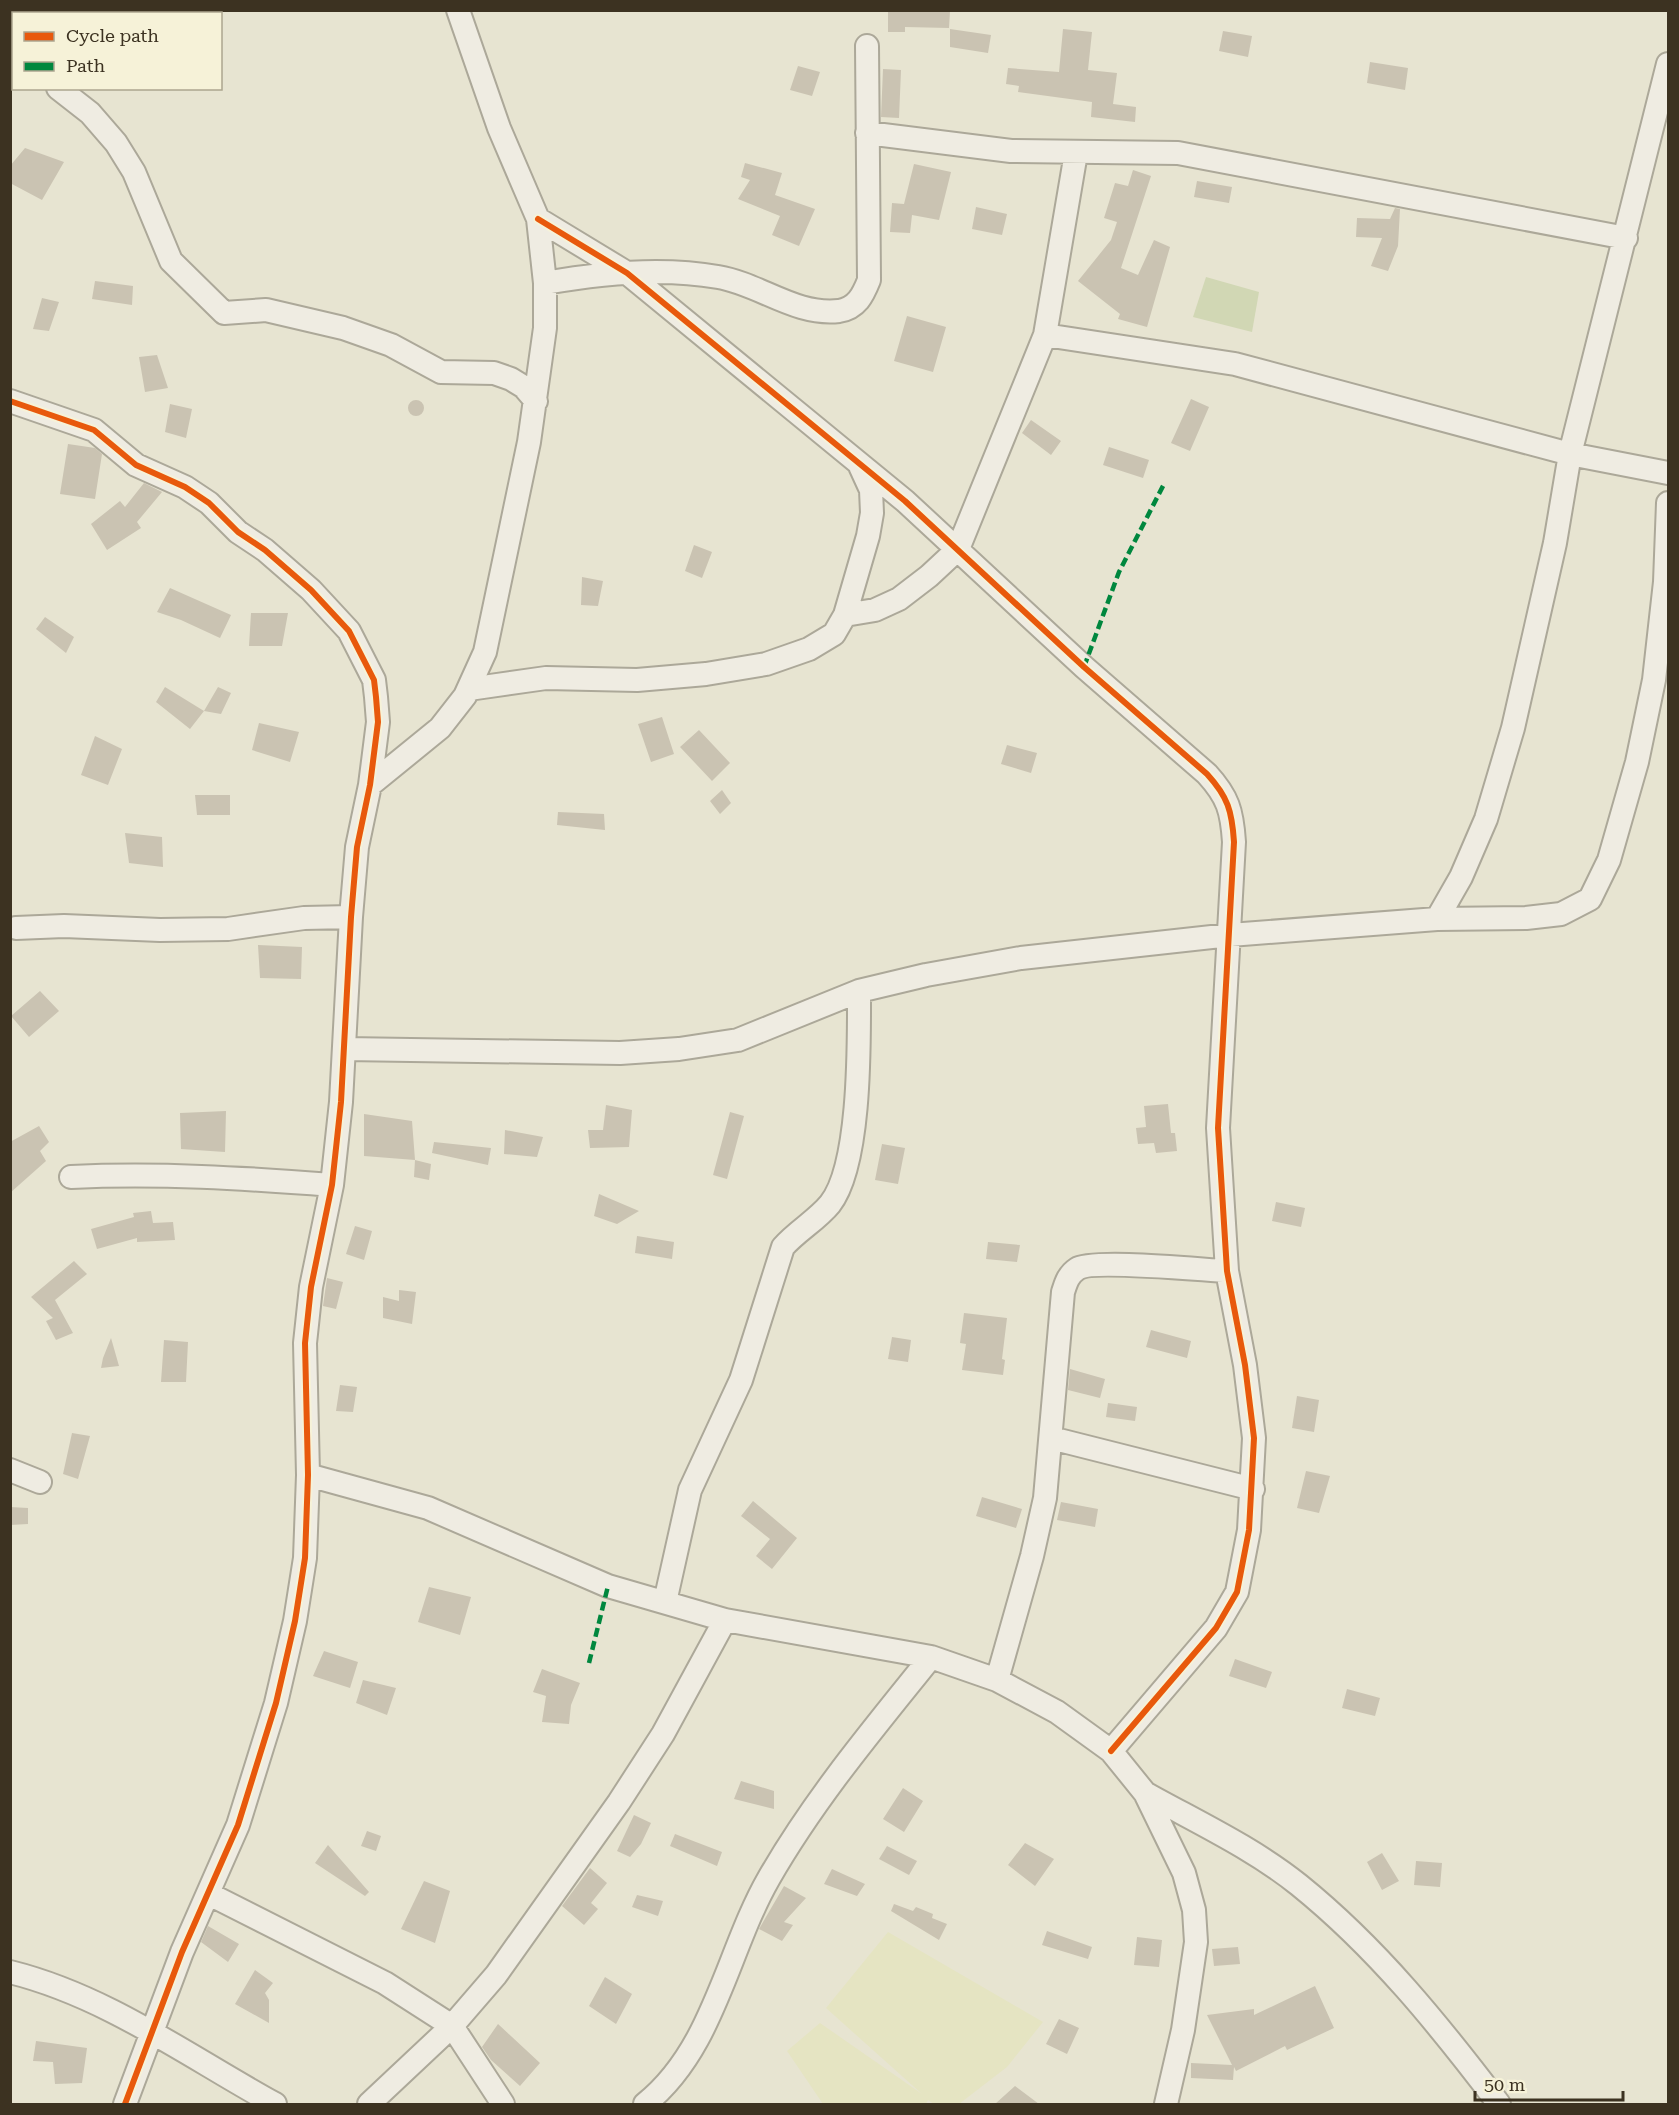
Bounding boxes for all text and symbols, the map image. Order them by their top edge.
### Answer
legend [12,12,222,90]
text: Cycle path [66,25,159,46]
text: Path [66,55,105,76]
scale bar [1475,2064,1624,2102]
text: 50 m [1484,2074,1525,2095]

